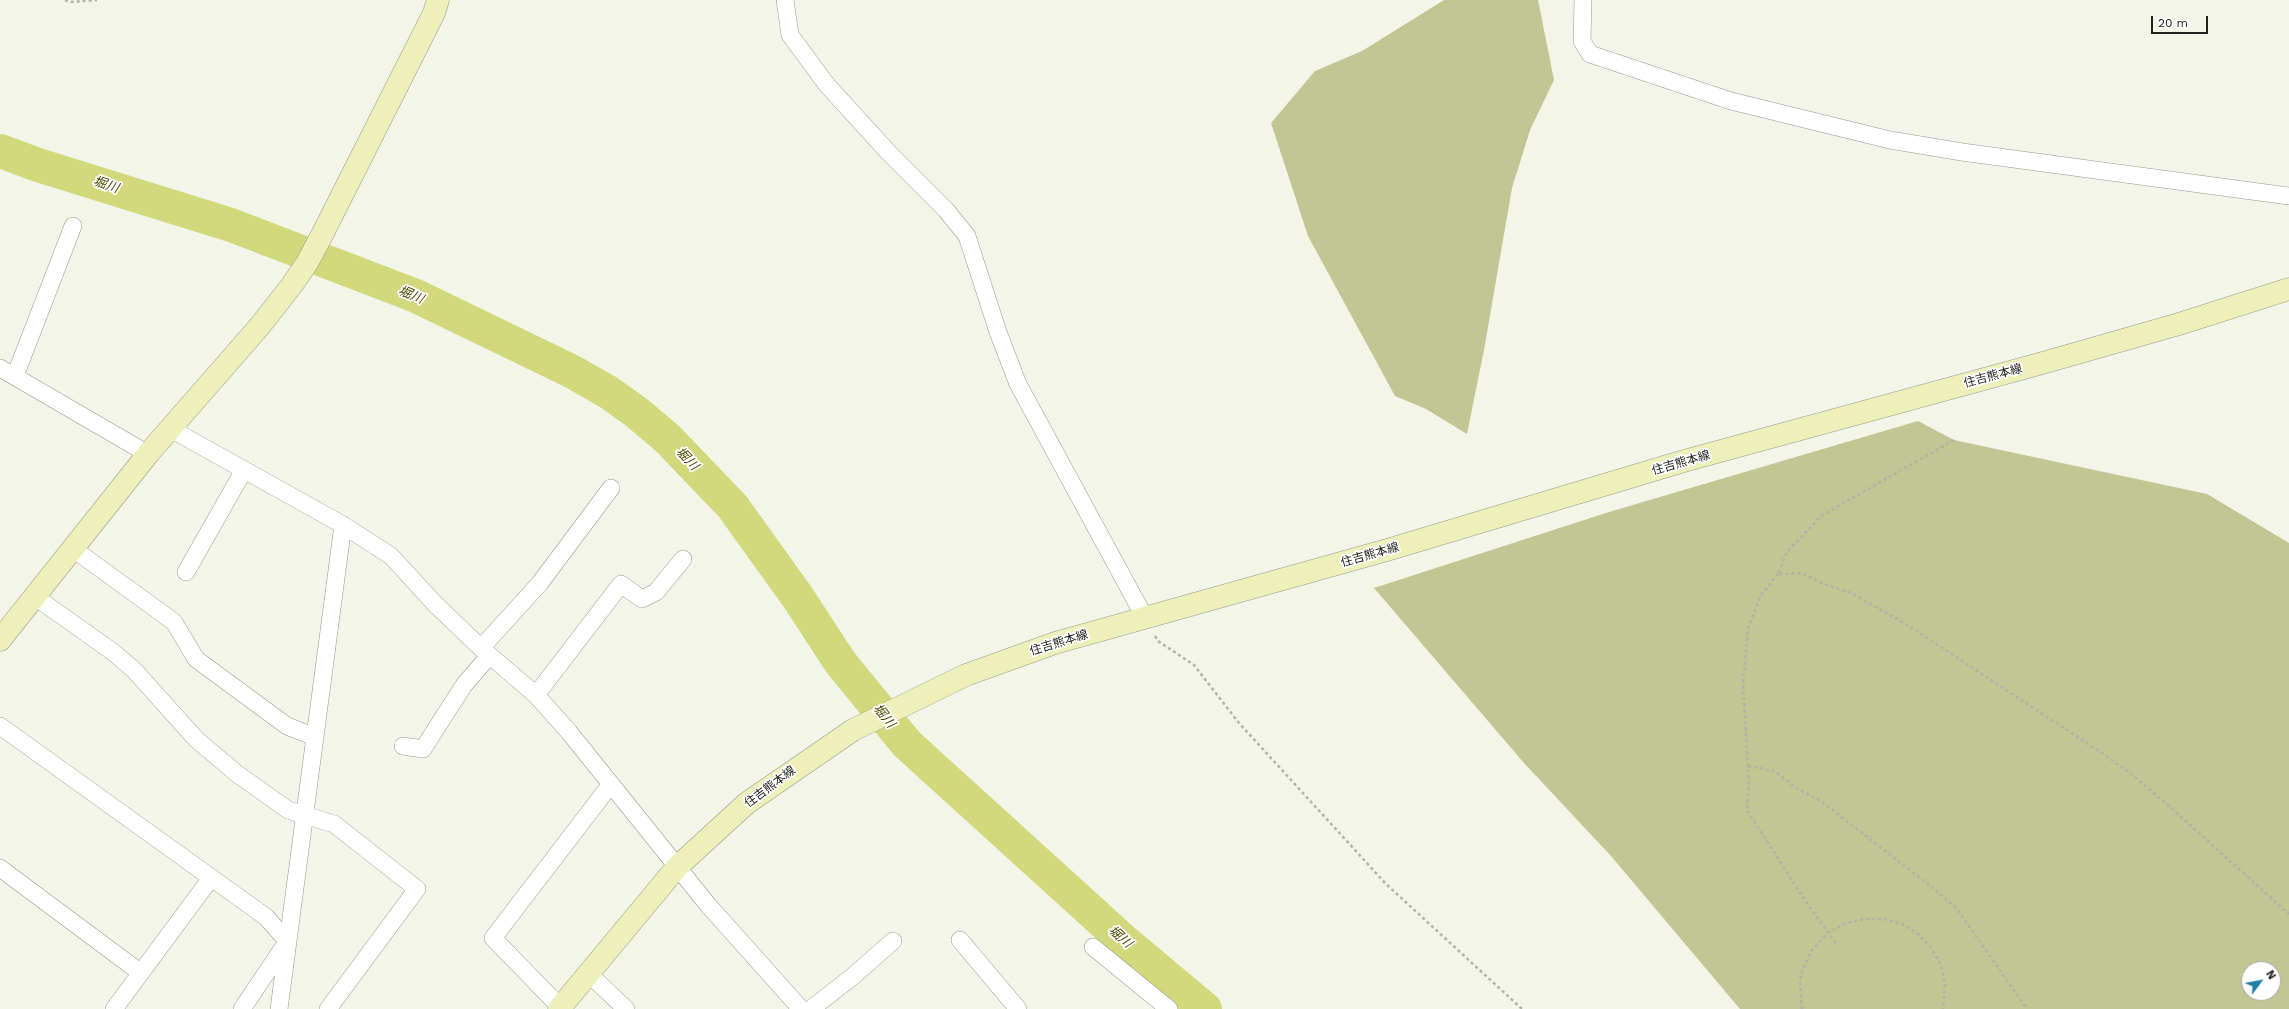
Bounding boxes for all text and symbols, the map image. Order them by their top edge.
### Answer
scale bar [2153,8,2210,34]
text: 20 m [2158,16,2188,30]
water label: 堀川 [91,174,121,196]
water label: 堀川 [396,283,426,307]
street label: 住吉熊本線 [1962,361,2024,391]
water label: 堀川 [672,444,702,474]
street label: 住吉熊本線 [1650,448,1712,478]
street label: 住吉熊本線 [1339,540,1401,570]
street label: 住吉熊本線 [1028,627,1090,659]
water label: 堀川 [870,701,898,731]
street label: 住吉熊本線 [742,763,798,811]
water label: 堀川 [1105,923,1135,951]
north arrow [2241,961,2281,1001]
text: N [2263,968,2278,982]

